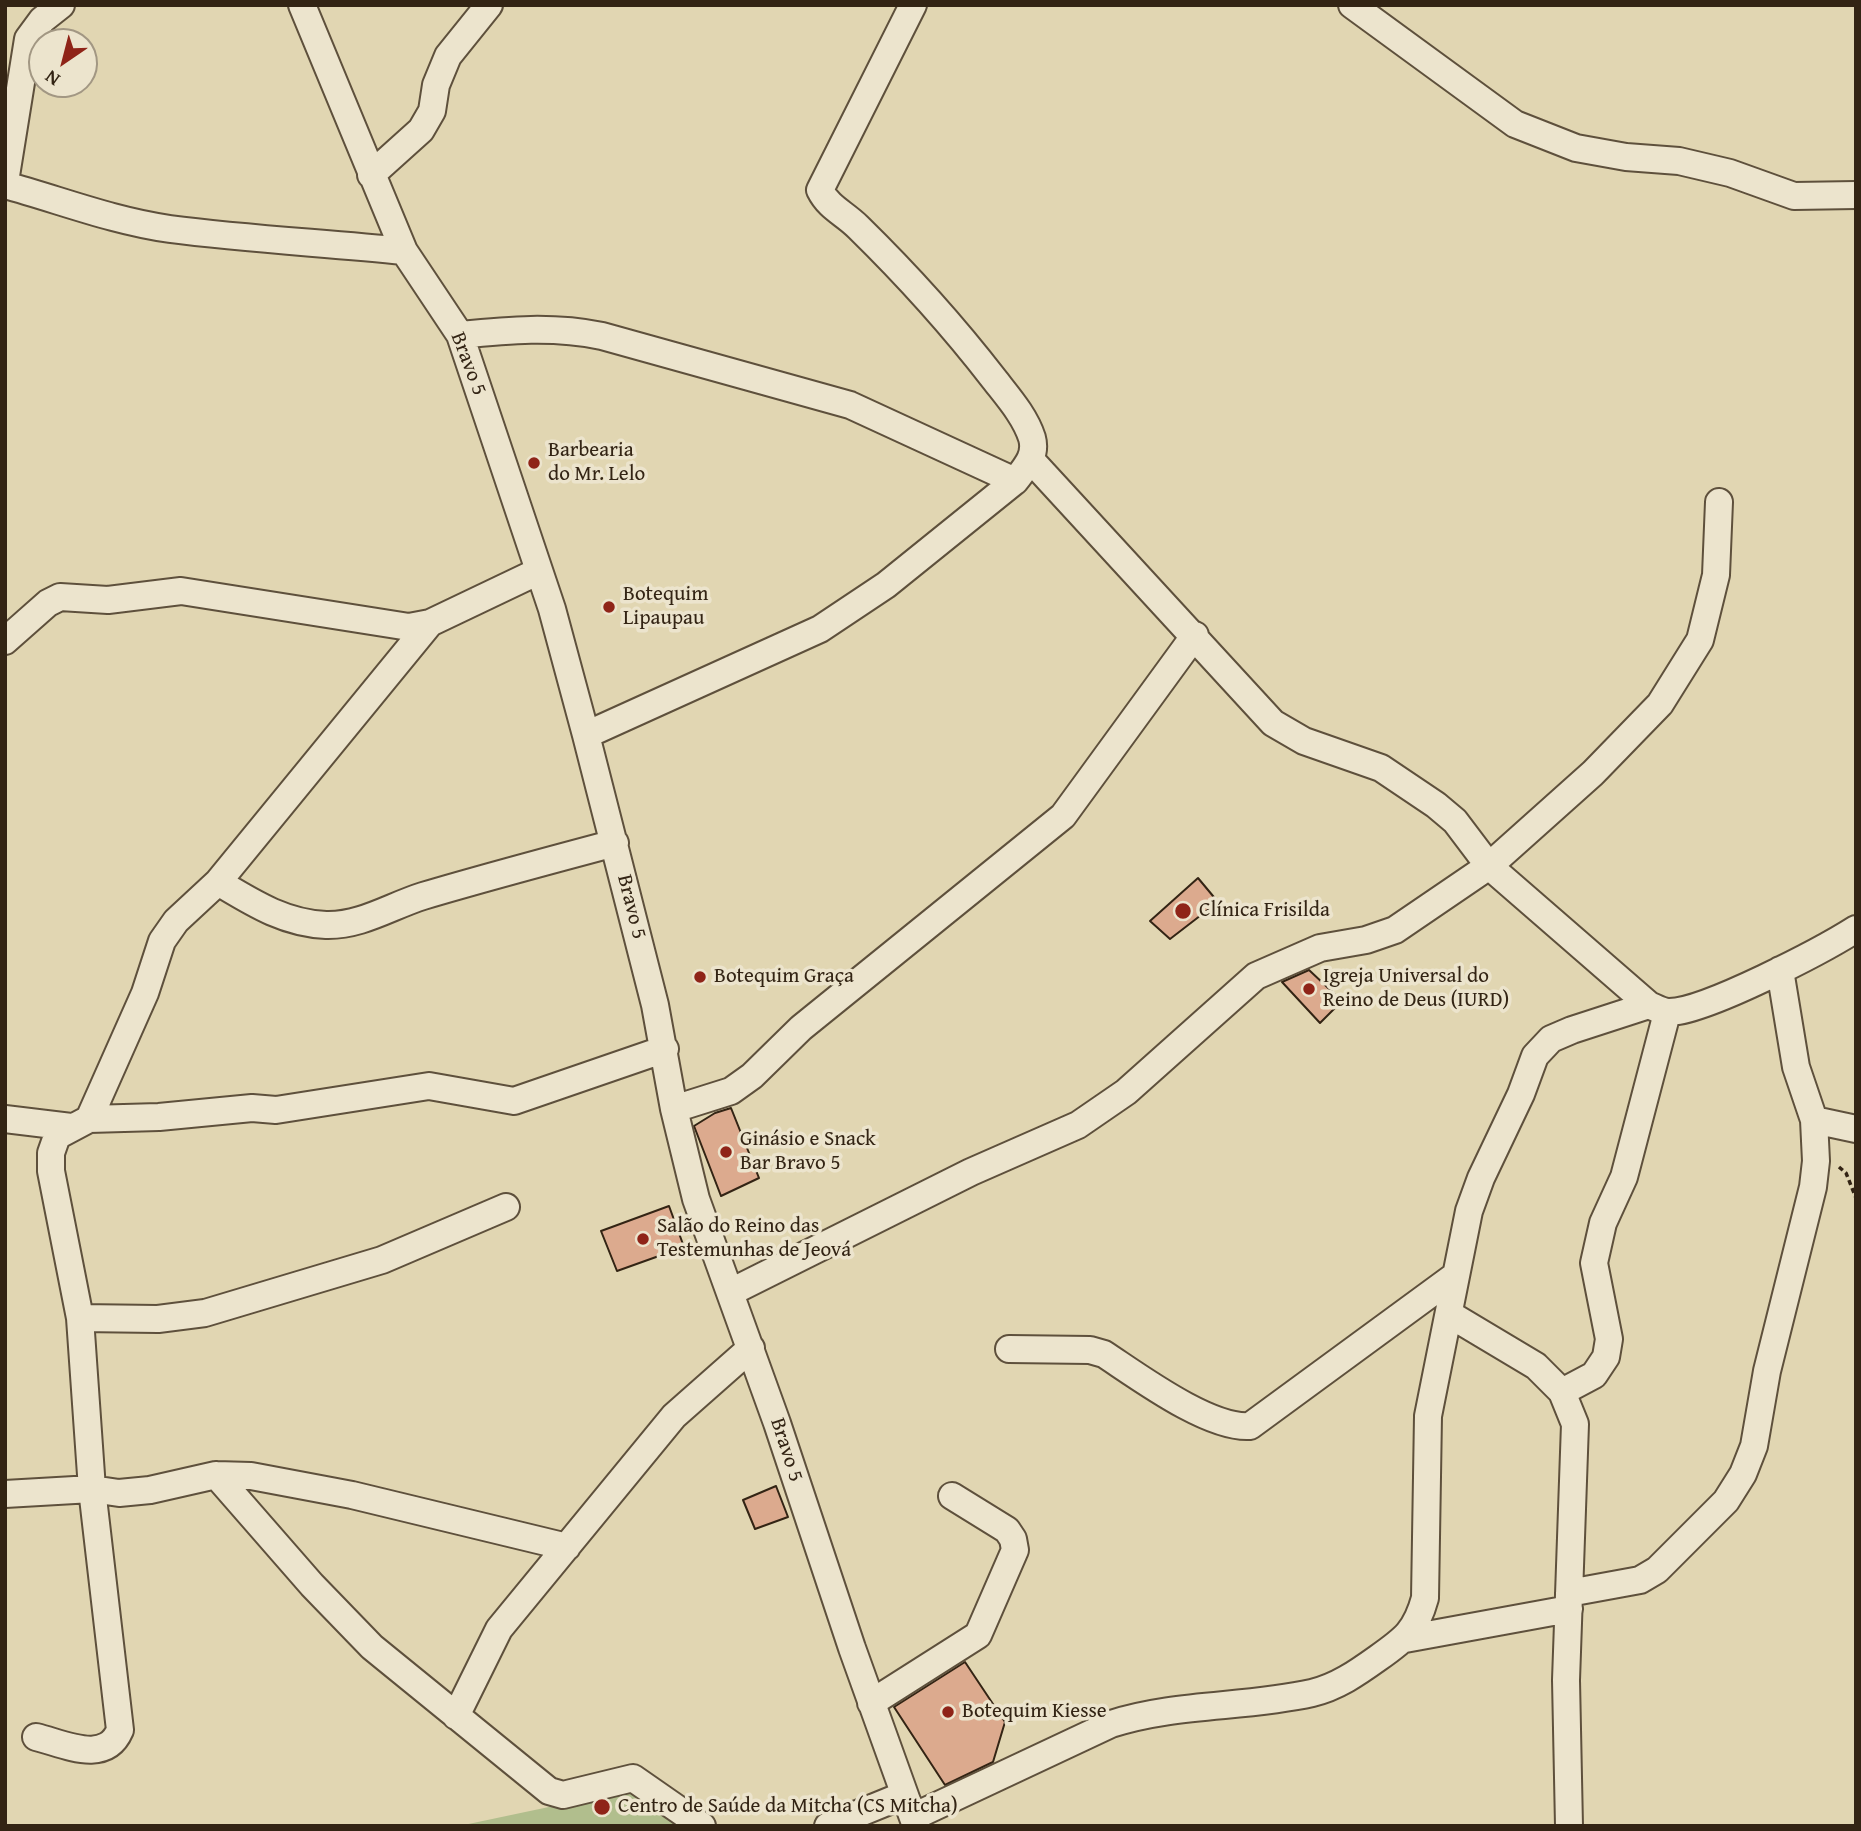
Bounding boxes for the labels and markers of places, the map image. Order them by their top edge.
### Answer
place label: Barbearia do Mr. Lelo [548,438,645,488]
marker: Barbearia do Mr. Lelo [526,455,542,471]
place label: Botequim Lipaupau [623,582,708,632]
marker: Botequim Lipaupau [601,599,617,615]
place label: Clínica Frisilda [1199,898,1330,924]
marker: Clínica Frisilda [1173,901,1193,921]
place label: Botequim Graça [714,964,854,990]
place label: Igreja Universal do Reino de Deus (IURD) [1323,964,1509,1014]
marker: Botequim Graça [692,969,708,985]
marker: Igreja Universal do Reino de Deus (IURD) [1301,981,1317,997]
place label: Ginásio e Snack Bar Bravo 5 [740,1127,876,1177]
marker: Ginásio e Snack Bar Bravo 5 [718,1144,734,1160]
place label: Salão do Reino das Testemunhas de Jeová [657,1214,851,1264]
marker: Salão do Reino das Testemunhas de Jeová [635,1231,651,1247]
place label: Botequim Kiesse [962,1699,1107,1725]
marker: Botequim Kiesse [940,1704,956,1720]
place label: Centro de Saúde da Mitcha (CS Mitcha) [618,1794,958,1820]
marker: Centro de Saúde da Mitcha (CS Mitcha) [592,1797,612,1817]

